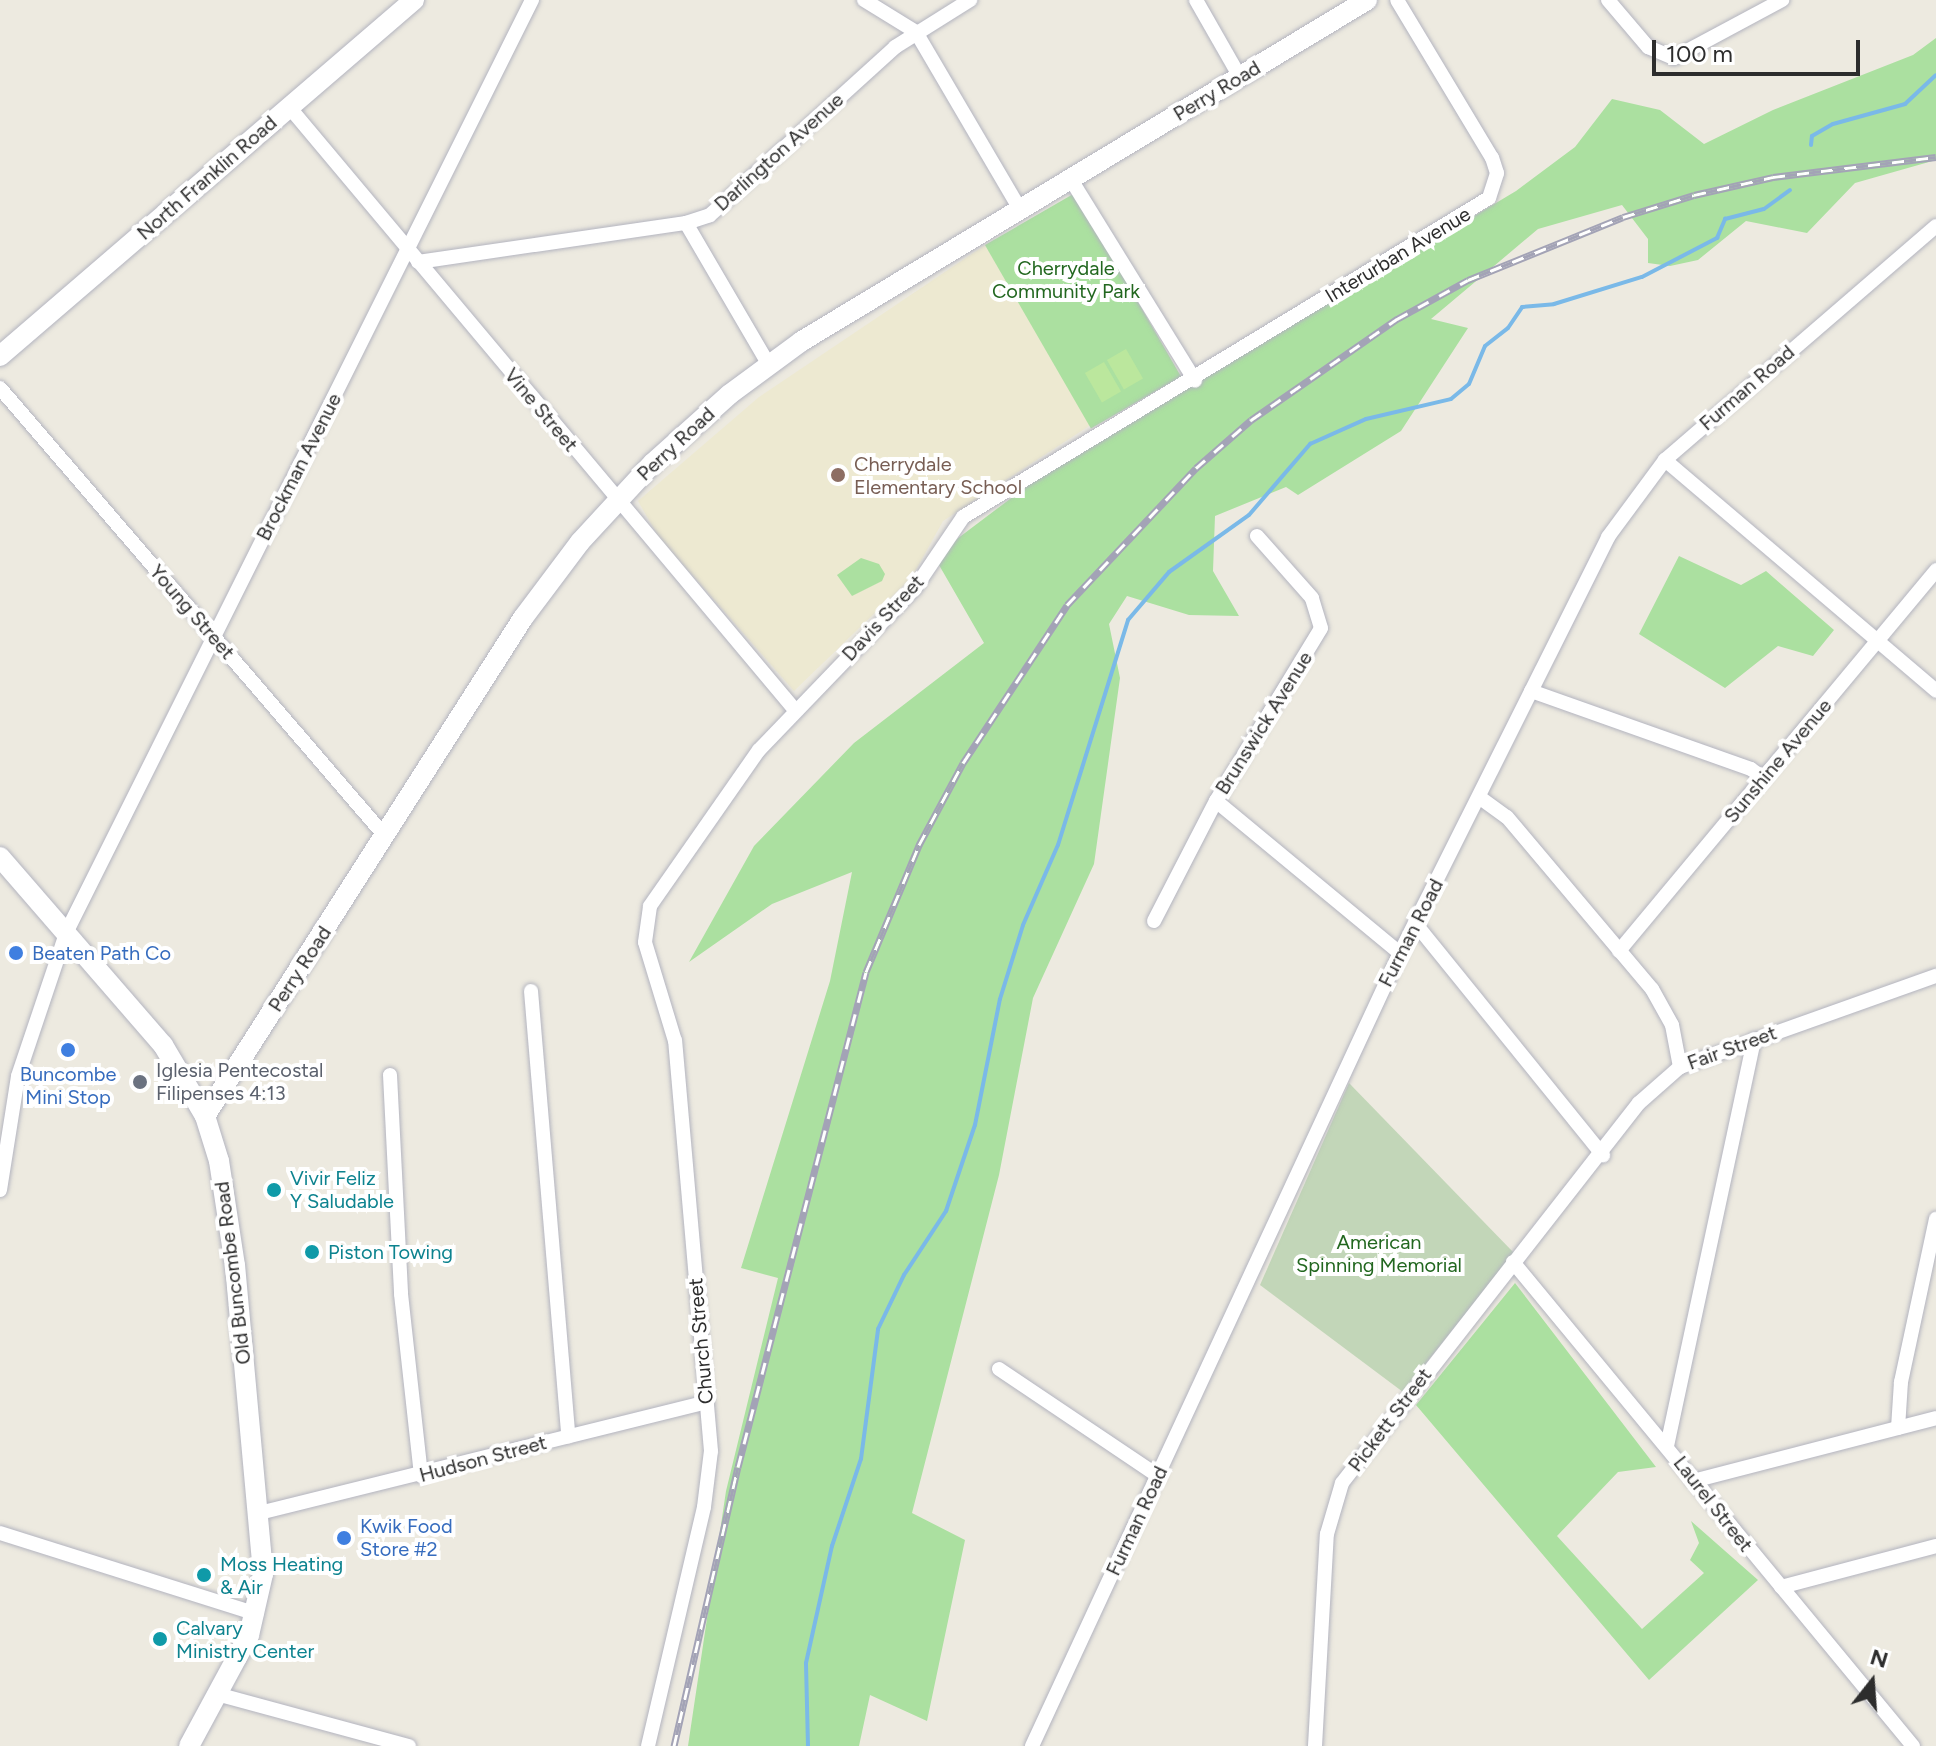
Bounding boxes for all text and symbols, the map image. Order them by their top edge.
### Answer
scale bar [1656,24,1864,74]
text: 100 m [1666,39,1733,68]
street label: Perry Road [1169,56,1265,126]
street label: Darlington Avenue [709,88,849,216]
street label: North Franklin Road [132,111,282,245]
street label: Interurban Avenue [1321,202,1475,308]
park label: Cherrydale Community Park [992,257,1140,304]
street label: Furman Road [1695,340,1799,436]
street label: Vine Street [499,363,583,457]
street label: Brockman Avenue [252,389,346,545]
street label: Perry Road [632,402,720,486]
place label: Cherrydale Elementary School [854,452,1022,499]
marker: Cherrydale Elementary School [829,466,847,484]
street label: Young Street [144,560,240,664]
street label: Davis Street [837,570,929,666]
street label: Brunswick Avenue [1210,647,1318,799]
street label: Sunshine Avenue [1719,694,1837,828]
street label: Furman Road [1374,875,1448,991]
street label: Perry Road [263,922,337,1016]
place label: Beaten Path Co [32,941,171,965]
marker: Beaten Path Co [7,944,25,962]
street label: Fair Street [1684,1021,1780,1075]
marker: Buncombe Mini Stop [59,1041,77,1059]
place label: Iglesia Pentecostal Filipenses 4:13 [156,1058,323,1105]
place label: Buncombe Mini Stop [20,1062,116,1109]
marker: Iglesia Pentecostal Filipenses 4:13 [131,1073,149,1091]
place label: Vivir Feliz Y Saludable [290,1166,394,1213]
street label: Old Buncombe Road [210,1180,256,1366]
marker: Vivir Feliz Y Saludable [265,1181,283,1199]
park label: American Spinning Memorial [1296,1231,1462,1278]
place label: Piston Towing [328,1240,453,1264]
marker: Piston Towing [303,1243,321,1261]
street label: Church Street [684,1277,718,1405]
street label: Pickett Street [1343,1363,1437,1477]
street label: Hudson Street [417,1430,549,1488]
street label: Laurel Street [1668,1451,1758,1557]
street label: Furman Road [1101,1462,1173,1580]
place label: Kwik Food Store #2 [360,1514,453,1561]
marker: Kwik Food Store #2 [335,1529,353,1547]
place label: Moss Heating & Air [220,1552,343,1599]
marker: Moss Heating & Air [195,1566,213,1584]
place label: Calvary Ministry Center [176,1616,314,1663]
marker: Calvary Ministry Center [151,1630,169,1648]
north arrow [1832,1642,1912,1722]
text: N [1867,1643,1891,1674]

